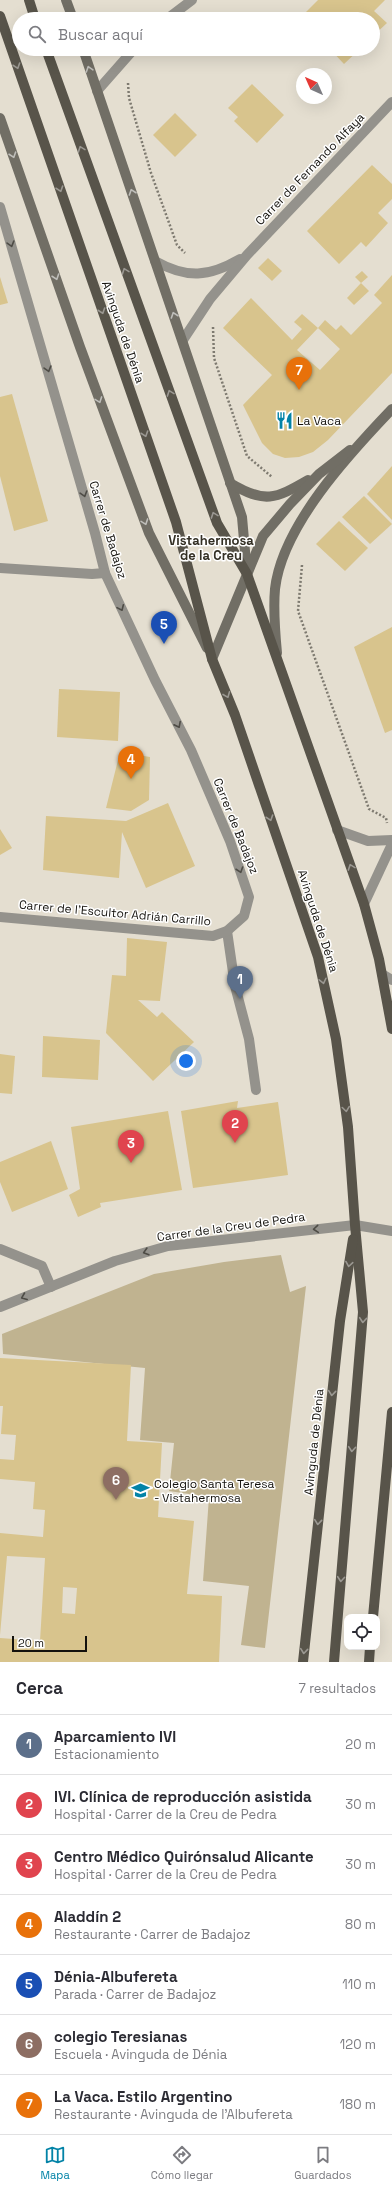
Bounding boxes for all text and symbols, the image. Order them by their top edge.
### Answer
search box [12,12,380,56]
icon: search [26,23,48,45]
text: Buscar aquí [58,25,143,44]
one-way arrow [13,62,21,69]
one-way arrow [86,66,94,73]
north arrow [296,68,332,104]
street label: Carrer de Fernando Alfaya [252,109,368,229]
one-way arrow [77,145,86,152]
one-way arrow [8,151,17,158]
one-way arrow [55,185,63,192]
one-way arrow [128,189,136,196]
one-way arrow [6,240,15,247]
one-way arrow [121,268,130,275]
one-way arrow [51,274,59,281]
street label: Avinguda de Dénia [98,279,148,385]
one-way arrow [98,308,106,315]
one-way arrow [171,312,179,319]
pin: 7 [286,357,312,390]
one-way arrow [43,366,51,372]
one-way arrow [166,390,174,397]
one-way arrow [95,396,103,403]
restaurant icon: La Vaca [274,411,294,431]
place label: La Vaca [297,413,341,429]
one-way arrow [140,430,149,437]
street label: Carrer de Badajoz [85,479,131,581]
one-way arrow [79,490,87,497]
one-way arrow [211,512,219,519]
one-way arrow [140,518,148,525]
district label: Vistahermosa de la Creu [168,532,254,564]
one-way arrow [116,604,124,612]
pin: 5 [151,611,177,644]
one-way arrow [222,692,230,699]
one-way arrow [173,721,181,728]
pin: 4 [118,746,144,779]
street label: Carrer de Badajoz [210,776,262,876]
one-way arrow [265,814,274,821]
one-way arrow [347,864,355,871]
one-way arrow [235,867,244,874]
street label: Avinguda de Dénia [294,868,342,974]
street label: Carrer de l'Escultor Adrián Carrillo [18,897,212,929]
pin: 1 [227,966,253,999]
one-way arrow [319,978,327,985]
your location [176,1051,196,1071]
one-way arrow [341,1106,350,1112]
pin: 2 [222,1110,248,1143]
pin: 3 [118,1130,144,1163]
street label: Carrer de la Creu de Pedra [156,1209,306,1245]
one-way arrow [313,1224,319,1233]
one-way arrow [142,1248,149,1256]
one-way arrow [345,1261,354,1267]
one-way arrow [20,1293,27,1301]
one-way arrow [358,1317,367,1323]
street label: Avinguda de Dénia [300,1388,328,1496]
one-way arrow [328,1390,337,1396]
one-way arrow [347,1446,356,1452]
pin: 6 [103,1467,129,1500]
place label: Colegio Santa Teresa - Vistahermosa [154,1476,275,1506]
school or university icon: Colegio Santa Teresa - Vistahermosa [131,1481,151,1501]
one-way arrow [314,1519,323,1525]
one-way arrow [336,1576,345,1582]
map controls [344,1614,380,1650]
button: locate [344,1614,380,1650]
scale bar [12,1634,87,1653]
text: 20 m [18,1636,44,1650]
one-way arrow [300,1648,309,1654]
text: Cerca [16,1677,63,1699]
text: 7 resultados [298,1680,376,1697]
text: Aparcamiento IVI [54,1727,176,1746]
text: 1 [26,1736,32,1753]
text: 20 m [345,1736,376,1753]
text: Estacionamiento [54,1746,159,1763]
text: IVI. Clínica de reproducción asistida [54,1787,312,1806]
text: 2 [25,1796,33,1813]
text: 30 m [345,1796,376,1813]
text: Hospital · Carrer de la Creu de Pedra [54,1806,277,1823]
text: Centro Médico Quirónsalud Alicante [54,1847,314,1866]
text: 3 [25,1856,33,1873]
text: 30 m [345,1856,376,1873]
text: Hospital · Carrer de la Creu de Pedra [54,1866,277,1883]
text: Aladdín 2 [54,1907,121,1926]
text: 4 [25,1916,33,1933]
text: 80 m [345,1916,376,1933]
text: Restaurante · Carrer de Badajoz [54,1926,251,1943]
text: Dénia-Albufereta [54,1967,178,1986]
text: 5 [25,1976,33,1993]
text: 110 m [342,1976,376,1993]
text: Parada · Carrer de Badajoz [54,1986,216,2003]
text: colegio Teresianas [54,2027,187,2046]
text: 6 [25,2036,33,2053]
text: 120 m [340,2036,376,2053]
text: Escuela · Avinguda de Dénia [54,2046,227,2063]
text: La Vaca. Estilo Argentino [54,2087,232,2106]
text: 7 [25,2096,33,2113]
text: 180 m [340,2096,376,2113]
text: Restaurante · Avinguda de l'Albufereta [54,2106,293,2123]
tab: Mapa [41,2144,70,2182]
tab: Cómo llegar [151,2144,213,2182]
tab: Guardados [294,2144,351,2182]

